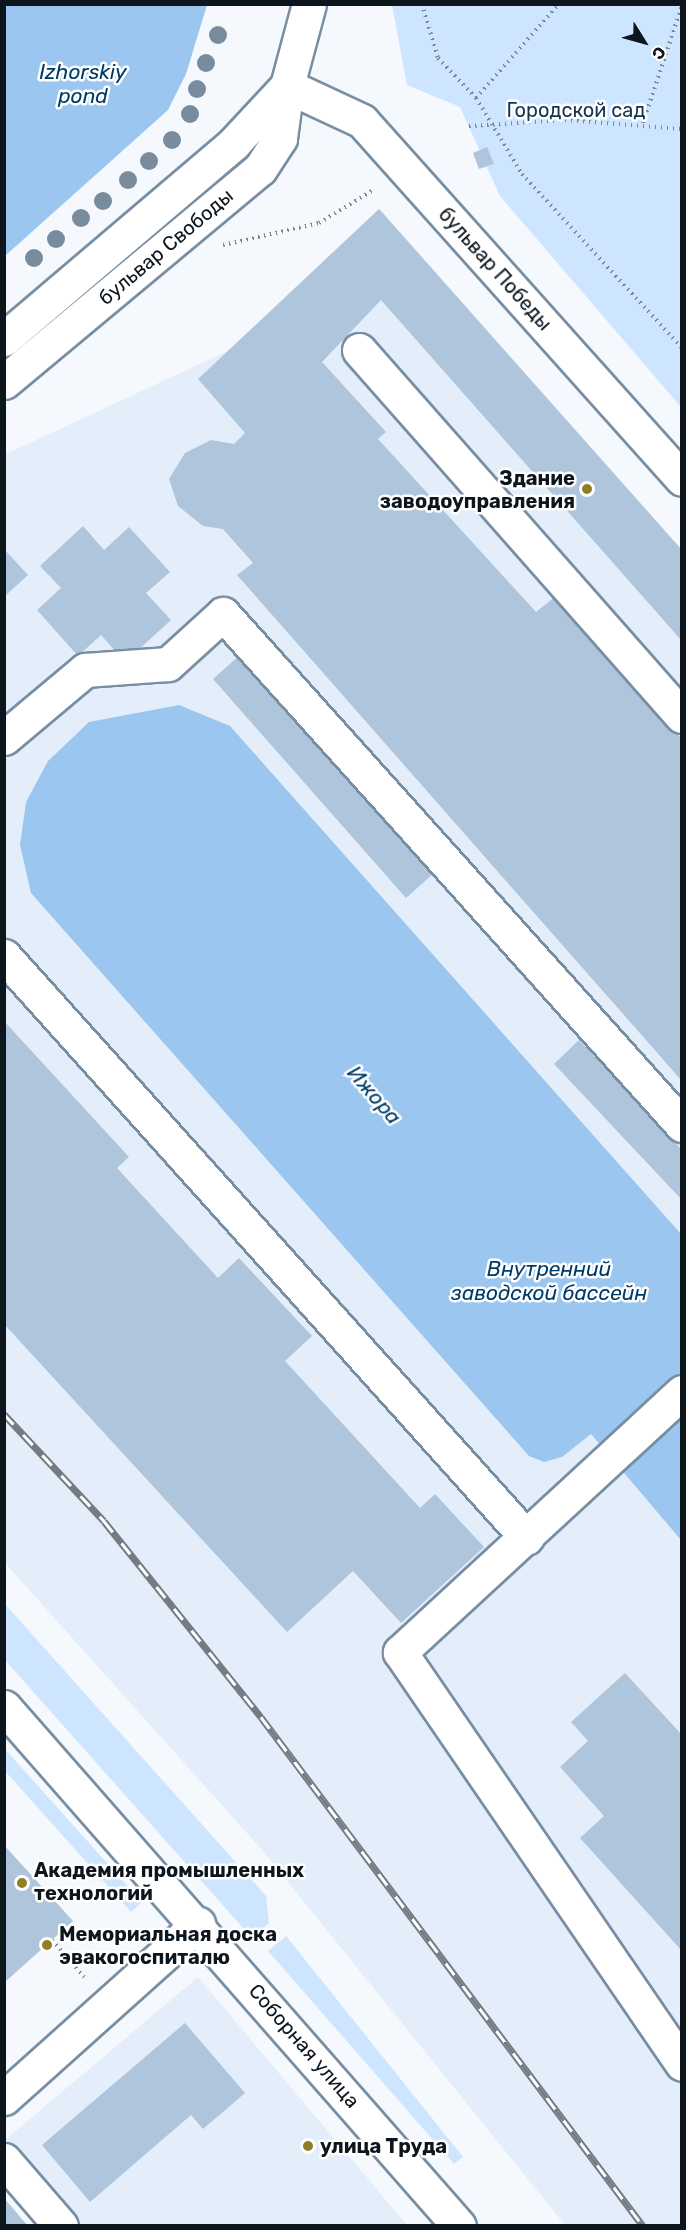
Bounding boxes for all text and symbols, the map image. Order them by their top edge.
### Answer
north arrow [614,12,674,72]
text: С [648,43,670,63]
water label: Izhorskiy pond [39,59,127,109]
park label: Городской сад [507,98,645,122]
street label: бульвар Свободы [94,184,238,310]
street label: бульвар Победы [433,202,557,336]
place label: Здание заводоуправления [380,466,575,513]
marker: Здание заводоуправления [580,482,594,496]
water label: Ижора [342,1061,406,1129]
water label: Внутренний заводской бассейн [451,1256,647,1306]
place label: Академия промышленных технологий [34,1859,304,1906]
marker: Академия промышленных технологий [15,1876,29,1890]
place label: Мемориальная доска эвакогоспиталю [59,1922,277,1969]
marker: Мемориальная доска эвакогоспиталю [40,1938,54,1952]
street label: Соборная улица [244,1979,364,2113]
place label: улица Труда [320,2134,447,2158]
marker: улица Труда [301,2139,315,2153]

